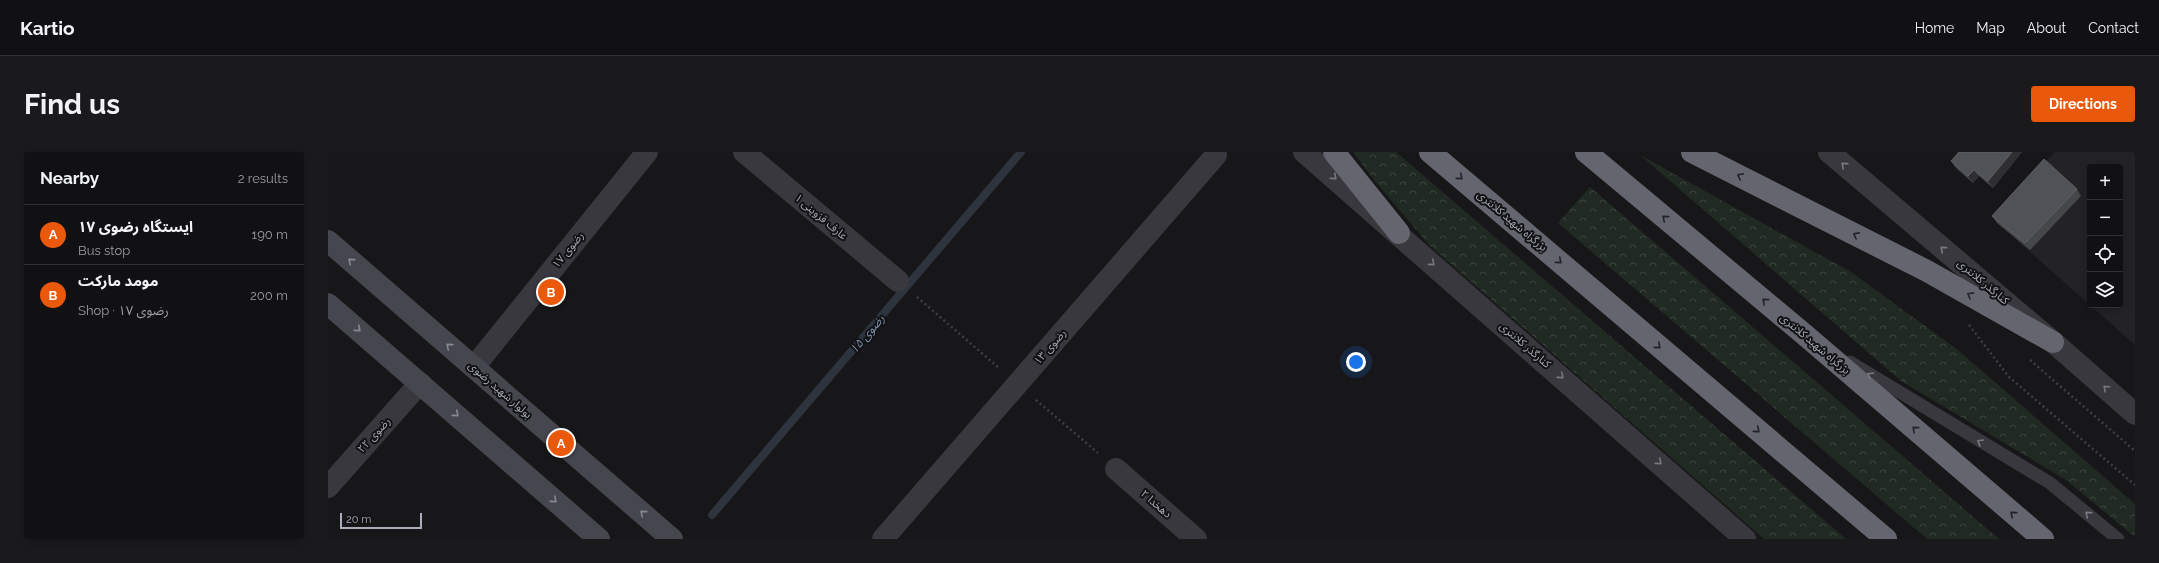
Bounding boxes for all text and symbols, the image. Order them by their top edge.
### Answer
text: Kartio [20,17,75,39]
text: Home [1915,20,1954,36]
text: Map [1976,20,2005,36]
text: About [2027,20,2066,36]
text: Contact [2088,20,2139,36]
button: Directions [2031,86,2135,122]
text: Find us [24,88,120,121]
one-way arrow [1841,163,1849,170]
map controls [2087,164,2123,308]
button: + [2087,164,2123,200]
text: Nearby [40,168,99,188]
text: 2 results [238,171,288,186]
one-way arrow [1329,173,1337,180]
one-way arrow [1456,173,1463,180]
one-way arrow [1736,173,1744,181]
street label: بزرگراه شهید کلانتری [1474,188,1550,254]
street label: عارف قزوینی ۱ [792,191,850,243]
button: − [2087,200,2123,236]
one-way arrow [1662,216,1670,223]
text: ایستگاه رضوی ۱۷ [78,218,193,236]
text: A [49,227,57,242]
text: 190 m [252,227,288,242]
street label: رضوی ۱۷ [550,229,586,271]
one-way arrow [1852,232,1860,240]
button: locate [2087,236,2123,272]
text: Bus stop [78,243,130,258]
one-way arrow [1941,247,1948,254]
one-way arrow [1555,257,1562,264]
street label: کنارگذر کلانتری [1955,257,2012,308]
one-way arrow [348,258,356,265]
one-way arrow [1427,258,1435,265]
text: مومد مارکت [78,272,158,290]
button: layers [2087,272,2123,308]
pin: B [538,277,564,307]
text: B [49,288,57,303]
text: 200 m [250,288,288,303]
one-way arrow [1967,293,1975,300]
one-way arrow [1762,299,1769,306]
text: Shop · رضوی ۱۷ [78,303,169,318]
water label: رضوی ۱۵ [847,311,888,356]
street label: بزرگراه شهید کلانتری [1777,311,1853,377]
street label: کنارگذر کلانتری [1497,319,1553,371]
one-way arrow [353,325,360,332]
street label: رضوی ۱۳ [1031,327,1069,367]
one-way arrow [1654,341,1661,348]
one-way arrow [446,343,454,350]
your location [1346,352,1366,372]
street label: بولوار شهید رضوی [466,359,534,421]
one-way arrow [1556,372,1564,379]
one-way arrow [1867,372,1874,379]
one-way arrow [2103,386,2111,393]
one-way arrow [451,410,458,417]
street label: رضوی ۲۲ [355,415,393,455]
one-way arrow [1753,425,1760,432]
one-way arrow [1912,427,1919,434]
pin: A [548,428,574,458]
one-way arrow [1977,440,1985,447]
one-way arrow [1654,458,1661,465]
street label: دهخدا ۲ [1138,487,1174,521]
one-way arrow [549,495,556,502]
scale bar [340,511,422,530]
one-way arrow [640,511,647,518]
one-way arrow [2011,511,2018,518]
one-way arrow [2086,512,2093,519]
text: 20 m [346,513,371,526]

